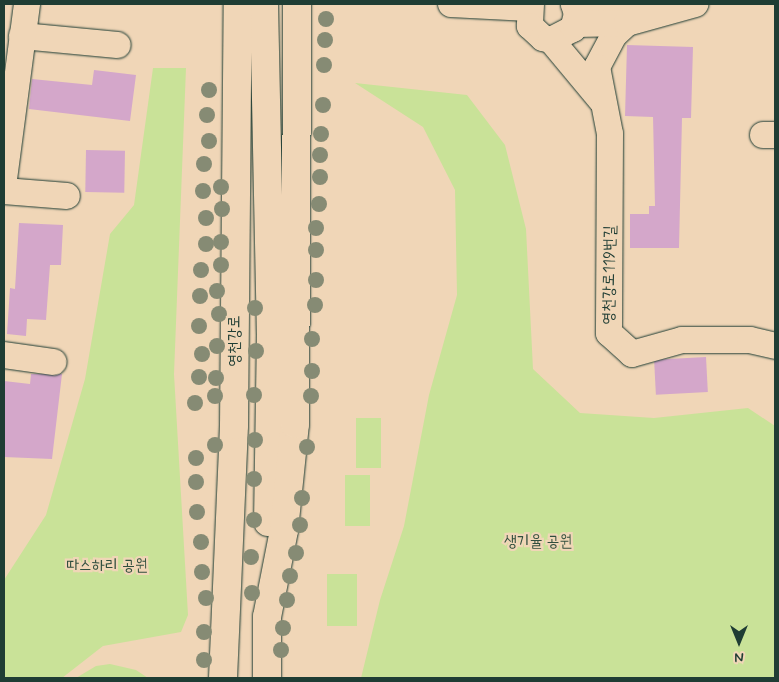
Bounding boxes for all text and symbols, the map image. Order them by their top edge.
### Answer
street label: 영천강로119번길 [600,225,620,325]
street label: 영천강로 [225,315,245,367]
park label: 생기율 공원 [504,532,572,552]
park label: 따스하리 공원 [66,556,148,576]
north arrow [714,617,764,667]
text: N [734,648,744,666]

